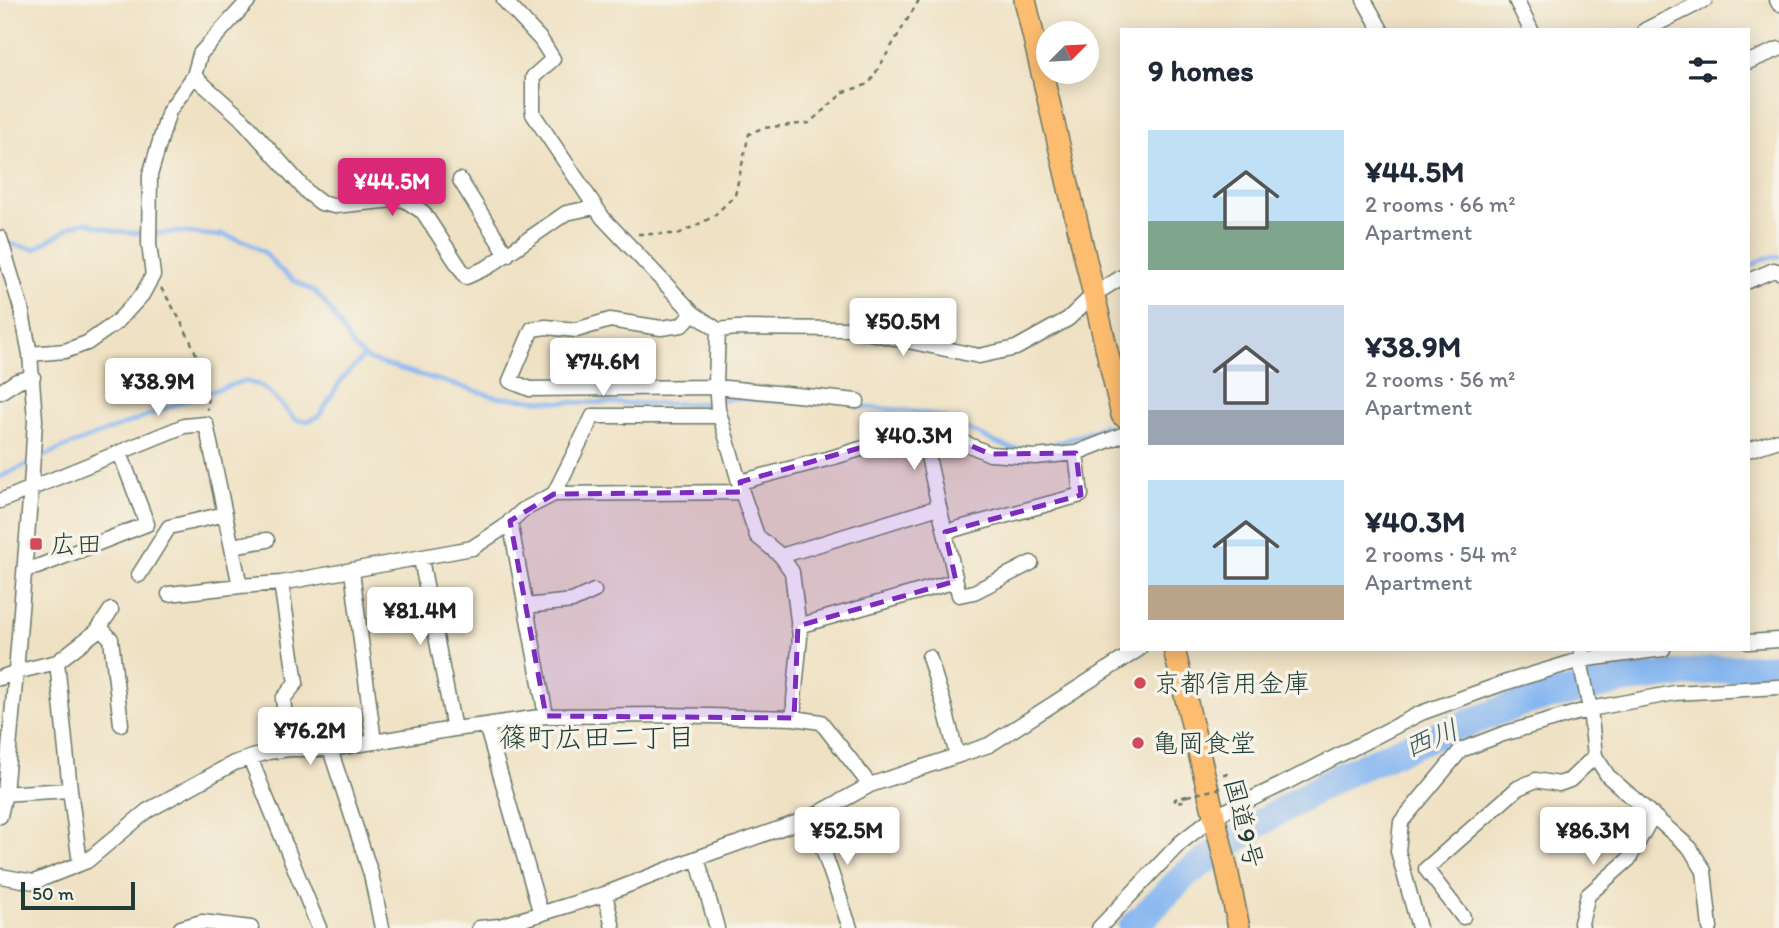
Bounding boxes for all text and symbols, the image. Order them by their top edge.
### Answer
north arrow [1036,21,1099,84]
map controls [1036,21,1099,84]
icon: filters [1684,51,1722,89]
text: 9 homes [1148,52,1254,89]
text: ¥44.5M [1365,153,1465,190]
pin: ¥44.5M [335,158,449,218]
icon: home [1204,158,1288,242]
text: ¥44.5M [354,167,430,195]
text: 2 rooms · 66 m² [1365,190,1516,218]
text: Apartment [1365,218,1472,246]
pin: ¥50.5M [846,298,960,358]
text: ¥50.5M [866,307,940,335]
text: ¥38.9M [1365,328,1461,365]
icon: home [1204,333,1288,417]
pin: ¥74.6M [546,338,660,398]
text: ¥74.6M [566,347,640,375]
pin: ¥38.9M [101,358,215,418]
text: 2 rooms · 56 m² [1365,365,1516,393]
text: ¥38.9M [121,367,195,395]
text: Apartment [1365,393,1472,421]
pin: ¥40.3M [857,412,971,472]
text: ¥40.3M [875,421,953,449]
text: ¥40.3M [1365,503,1466,540]
icon: home [1204,508,1288,592]
place label: 広田 [50,528,102,560]
marker: 広田 [28,536,44,552]
text: 2 rooms · 54 m² [1365,540,1517,568]
text: Apartment [1365,568,1472,596]
pin: ¥81.4M [363,588,477,647]
text: ¥81.4M [383,596,457,624]
place label: 京都信用金庫 [1154,667,1310,699]
marker: 京都信用金庫 [1132,675,1148,691]
pin: ¥76.2M [253,708,367,767]
water label: 西川 [1399,712,1463,764]
text: ¥76.2M [274,716,346,744]
district label: 篠町広田二丁目 [499,720,695,754]
place label: 亀岡食堂 [1152,727,1256,759]
marker: 亀岡食堂 [1130,735,1146,751]
street label: 国道9号 [1217,775,1271,871]
pin: ¥52.5M [790,808,904,867]
pin: ¥86.3M [1536,808,1650,867]
text: ¥52.5M [811,816,883,844]
text: ¥86.3M [1556,816,1630,844]
scale bar [21,879,135,911]
text: 50 m [32,882,74,905]

